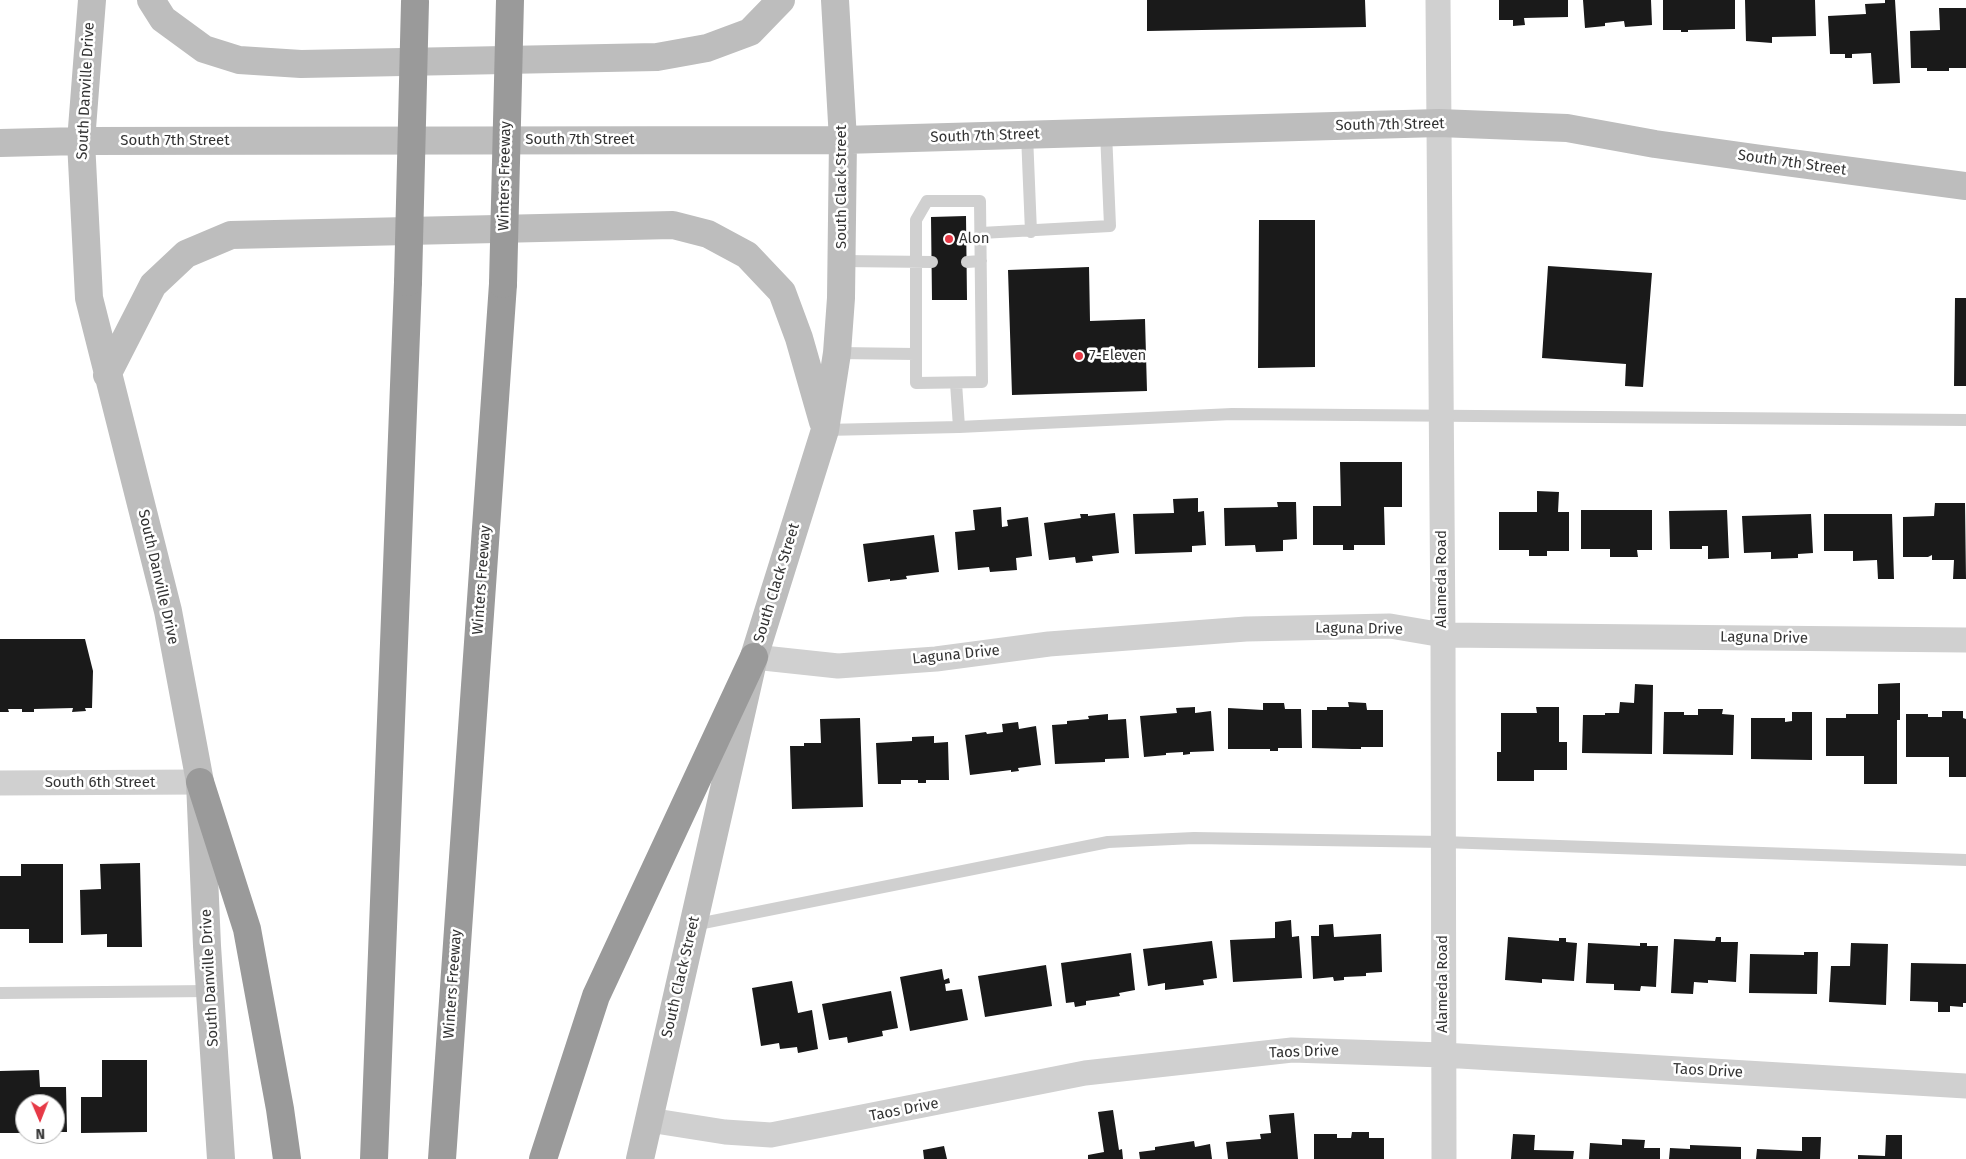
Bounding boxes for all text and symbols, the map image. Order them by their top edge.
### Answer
street label: South Danville Drive [73,22,99,160]
street label: South 7th Street [1335,115,1445,135]
street label: Winters Freeway [495,121,515,231]
street label: South Clack Street [833,125,851,249]
street label: South 7th Street [930,125,1040,147]
street label: South 7th Street [525,131,635,149]
street label: South 7th Street [120,132,230,150]
street label: South 7th Street [1737,146,1847,180]
place label: Alon [959,230,989,248]
marker: Alon [943,233,955,245]
place label: 7-Eleven [1089,347,1146,365]
marker: 7-Eleven [1073,350,1085,362]
street label: South Danville Drive [134,508,182,646]
street label: South Clack Street [750,521,804,645]
street label: Winters Freeway [469,525,495,635]
street label: Alameda Road [1433,530,1451,628]
street label: Laguna Drive [1315,619,1403,639]
street label: Laguna Drive [1720,628,1808,648]
street label: Laguna Drive [911,641,1001,669]
street label: South 6th Street [45,774,155,792]
street label: South Danville Drive [197,909,223,1047]
street label: South Clack Street [658,915,704,1039]
street label: Winters Freeway [440,929,466,1039]
street label: Alameda Road [1434,935,1452,1033]
street label: Taos Drive [1269,1042,1339,1062]
street label: Taos Drive [1673,1060,1743,1082]
north arrow [15,1094,65,1144]
street label: Taos Drive [868,1094,940,1126]
text: N [35,1125,45,1142]

